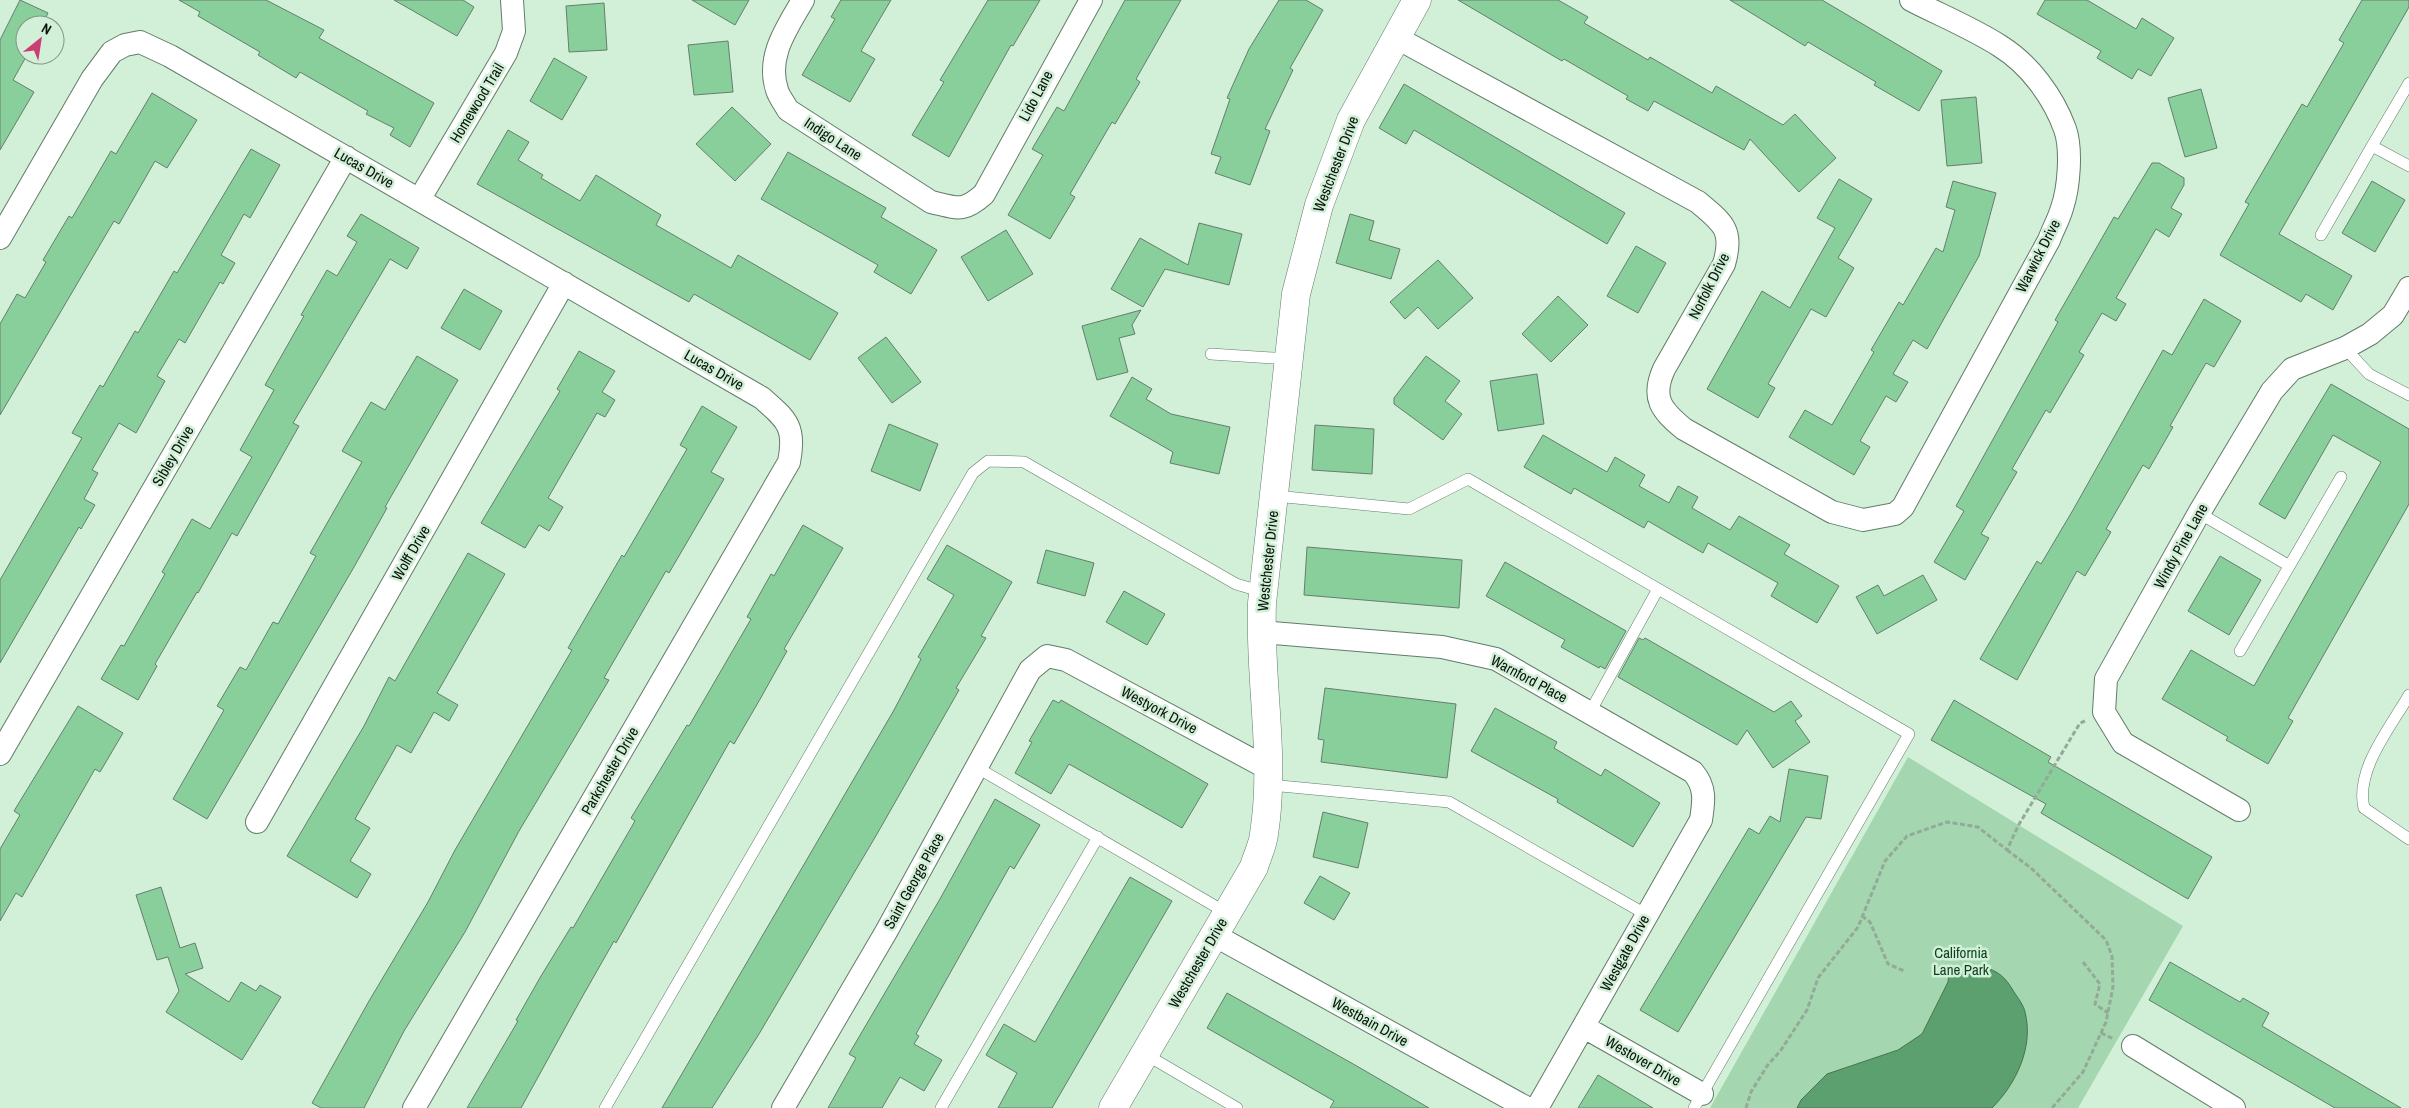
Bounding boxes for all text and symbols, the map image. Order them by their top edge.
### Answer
north arrow [15,15,65,65]
text: N [38,19,55,39]
street label: Homewood Trail [445,59,509,147]
street label: Lido Lane [1013,67,1058,125]
street label: Indigo Lane [800,112,866,165]
street label: Westchester Drive [1308,113,1363,215]
street label: Lucas Drive [331,142,398,193]
street label: Warwick Drive [2010,215,2065,296]
street label: Norfolk Drive [1683,249,1734,323]
street label: Lucas Drive [681,344,748,395]
street label: Sibley Drive [147,421,198,490]
street label: Windy Pine Lane [2149,499,2213,592]
street label: Westchester Drive [1252,509,1283,612]
street label: Wolff Drive [386,521,435,584]
street label: Warnford Place [1487,649,1572,708]
street label: Westyork Drive [1117,681,1201,739]
street label: Parkchester Drive [576,723,643,819]
street label: Saint George Place [878,829,949,933]
street label: Westgate Drive [1595,911,1654,995]
street label: Westchester Drive [1163,914,1232,1012]
park label: California Lane Park [1933,942,1990,980]
street label: Westbain Drive [1328,992,1412,1051]
street label: Westover Drive [1601,1030,1685,1091]

